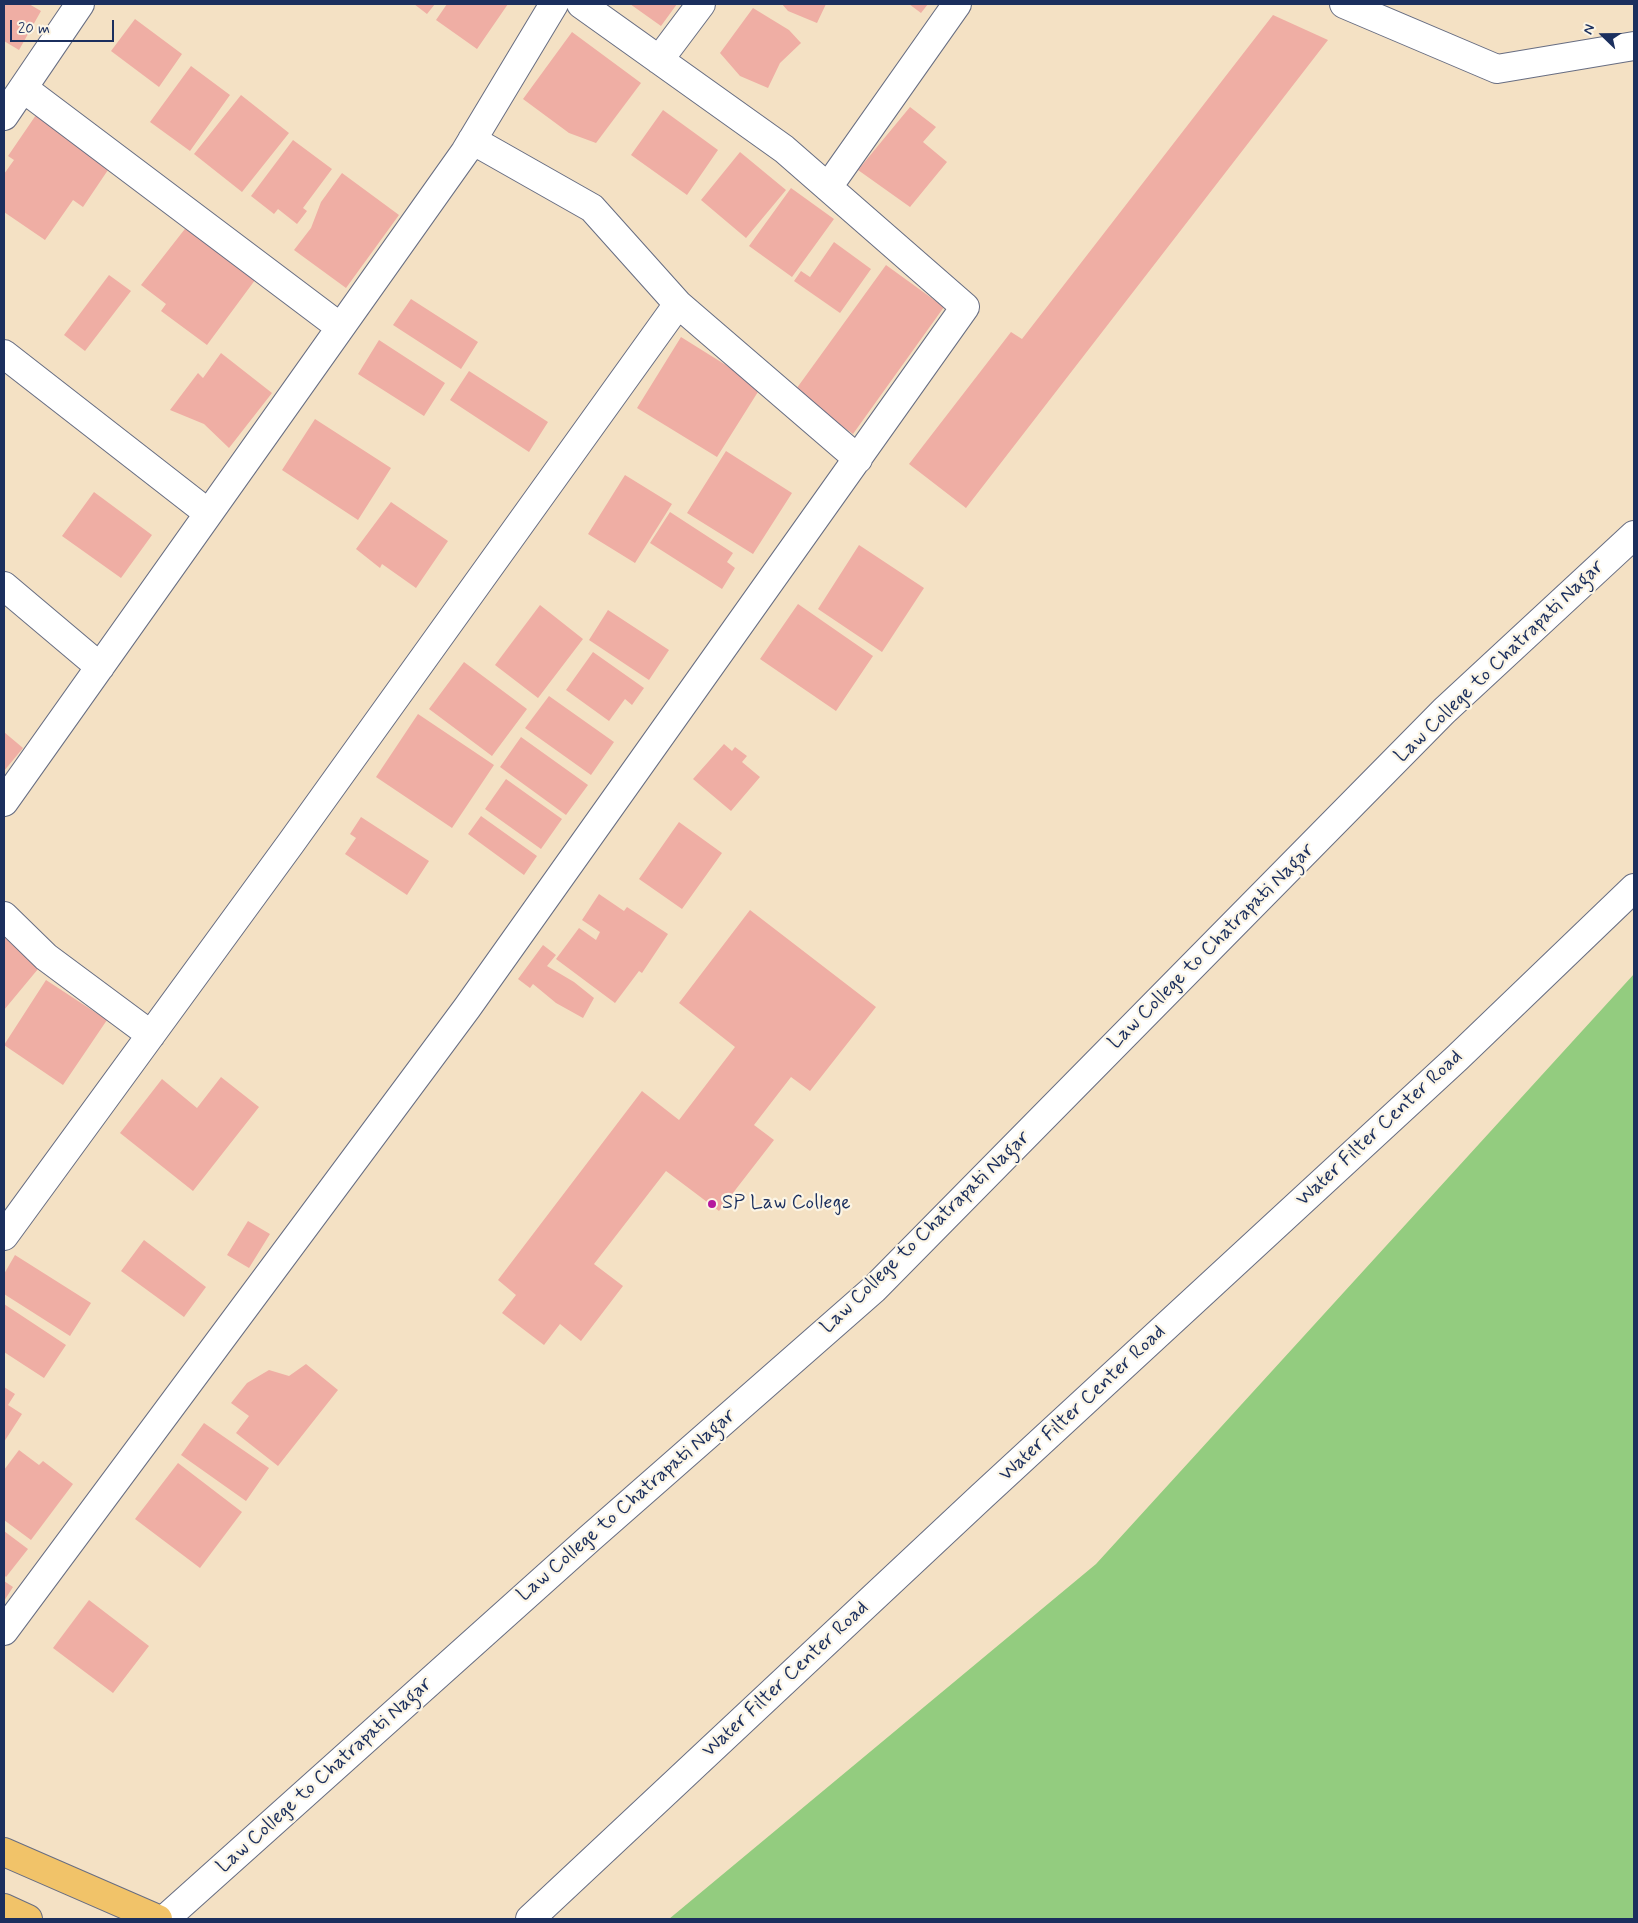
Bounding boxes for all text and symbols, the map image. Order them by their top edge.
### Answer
scale bar [12,10,116,42]
north arrow [1578,10,1628,60]
text: 20 m [18,19,50,39]
text: N [1579,22,1599,37]
street label: Law College to Chatrapati Nagar [1390,556,1610,768]
street label: Law College to Chatrapati Nagar [1104,839,1320,1055]
street label: Water Filter Center Road [1292,1046,1468,1212]
street label: Law College to Chatrapati Nagar [816,1127,1036,1339]
place label: SP Law College [722,1192,851,1216]
marker: SP Law College [706,1198,718,1210]
street label: Water Filter Center Road [995,1321,1171,1487]
street label: Law College to Chatrapati Nagar [513,1405,741,1607]
street label: Water Filter Center Road [698,1597,874,1763]
street label: Law College to Chatrapati Nagar [212,1673,438,1879]

